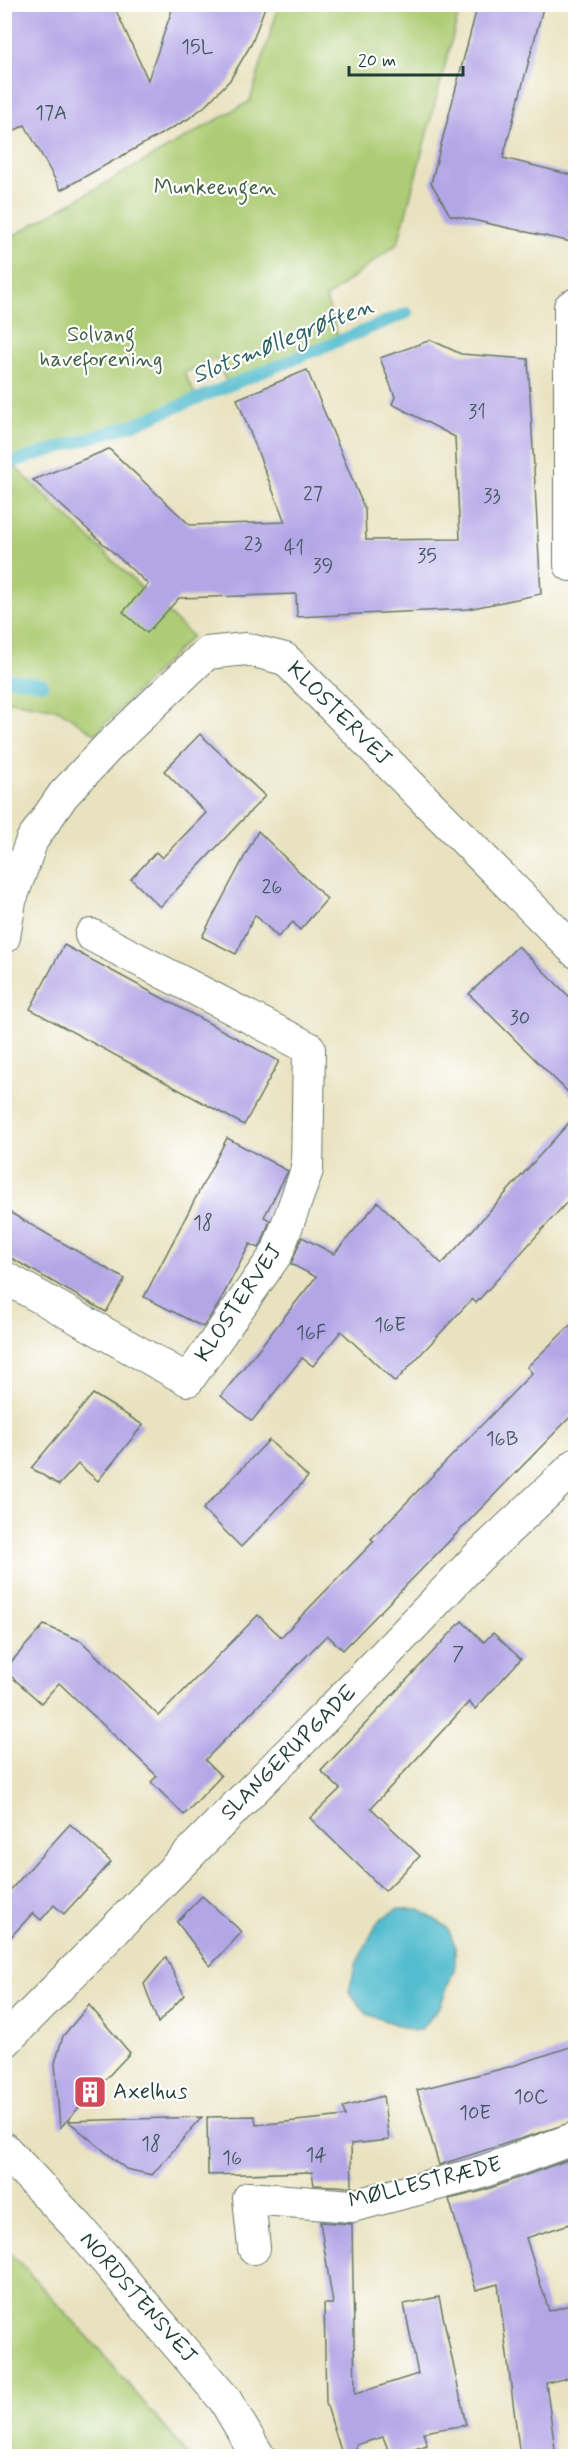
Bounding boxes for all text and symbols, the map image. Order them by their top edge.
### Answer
house number: 15L [181,34,214,61]
scale bar [349,39,463,77]
text: 20 m [358,49,396,73]
house number: 17A [35,100,67,127]
park label: Munkeengen [154,174,276,205]
water label: Slotsmøllegrøften [188,290,379,393]
park label: Solvang haveforening [40,321,162,376]
house number: 31 [468,399,486,426]
house number: 27 [303,481,323,508]
house number: 33 [483,483,501,510]
house number: 23 [244,531,262,558]
house number: 41 [284,535,304,562]
house number: 35 [417,543,437,570]
house number: 39 [313,553,333,580]
street label: KLOSTERVEJ [281,656,397,772]
house number: 26 [262,874,282,901]
house number: 30 [510,1005,530,1032]
house number: 18 [193,1210,213,1237]
street label: KLOSTERVEJ [189,1238,289,1368]
house number: 16E [374,1312,406,1339]
house number: 16F [296,1320,326,1347]
house number: 16B [486,1426,518,1453]
house number: 7 [452,1641,464,1668]
street label: SLANGERUPGADE [215,1679,363,1827]
building icon: Axelhus [72,2074,108,2110]
place label: Axelhus [113,2078,188,2106]
house number: 10C [514,2084,548,2111]
house number: 10E [459,2100,491,2127]
house number: 18 [141,2131,161,2158]
house number: 14 [305,2142,327,2169]
house number: 16 [222,2145,242,2172]
street label: MØLLESTRÆDE [346,2150,504,2216]
street label: NORDSTENSVEJ [73,2226,203,2370]

